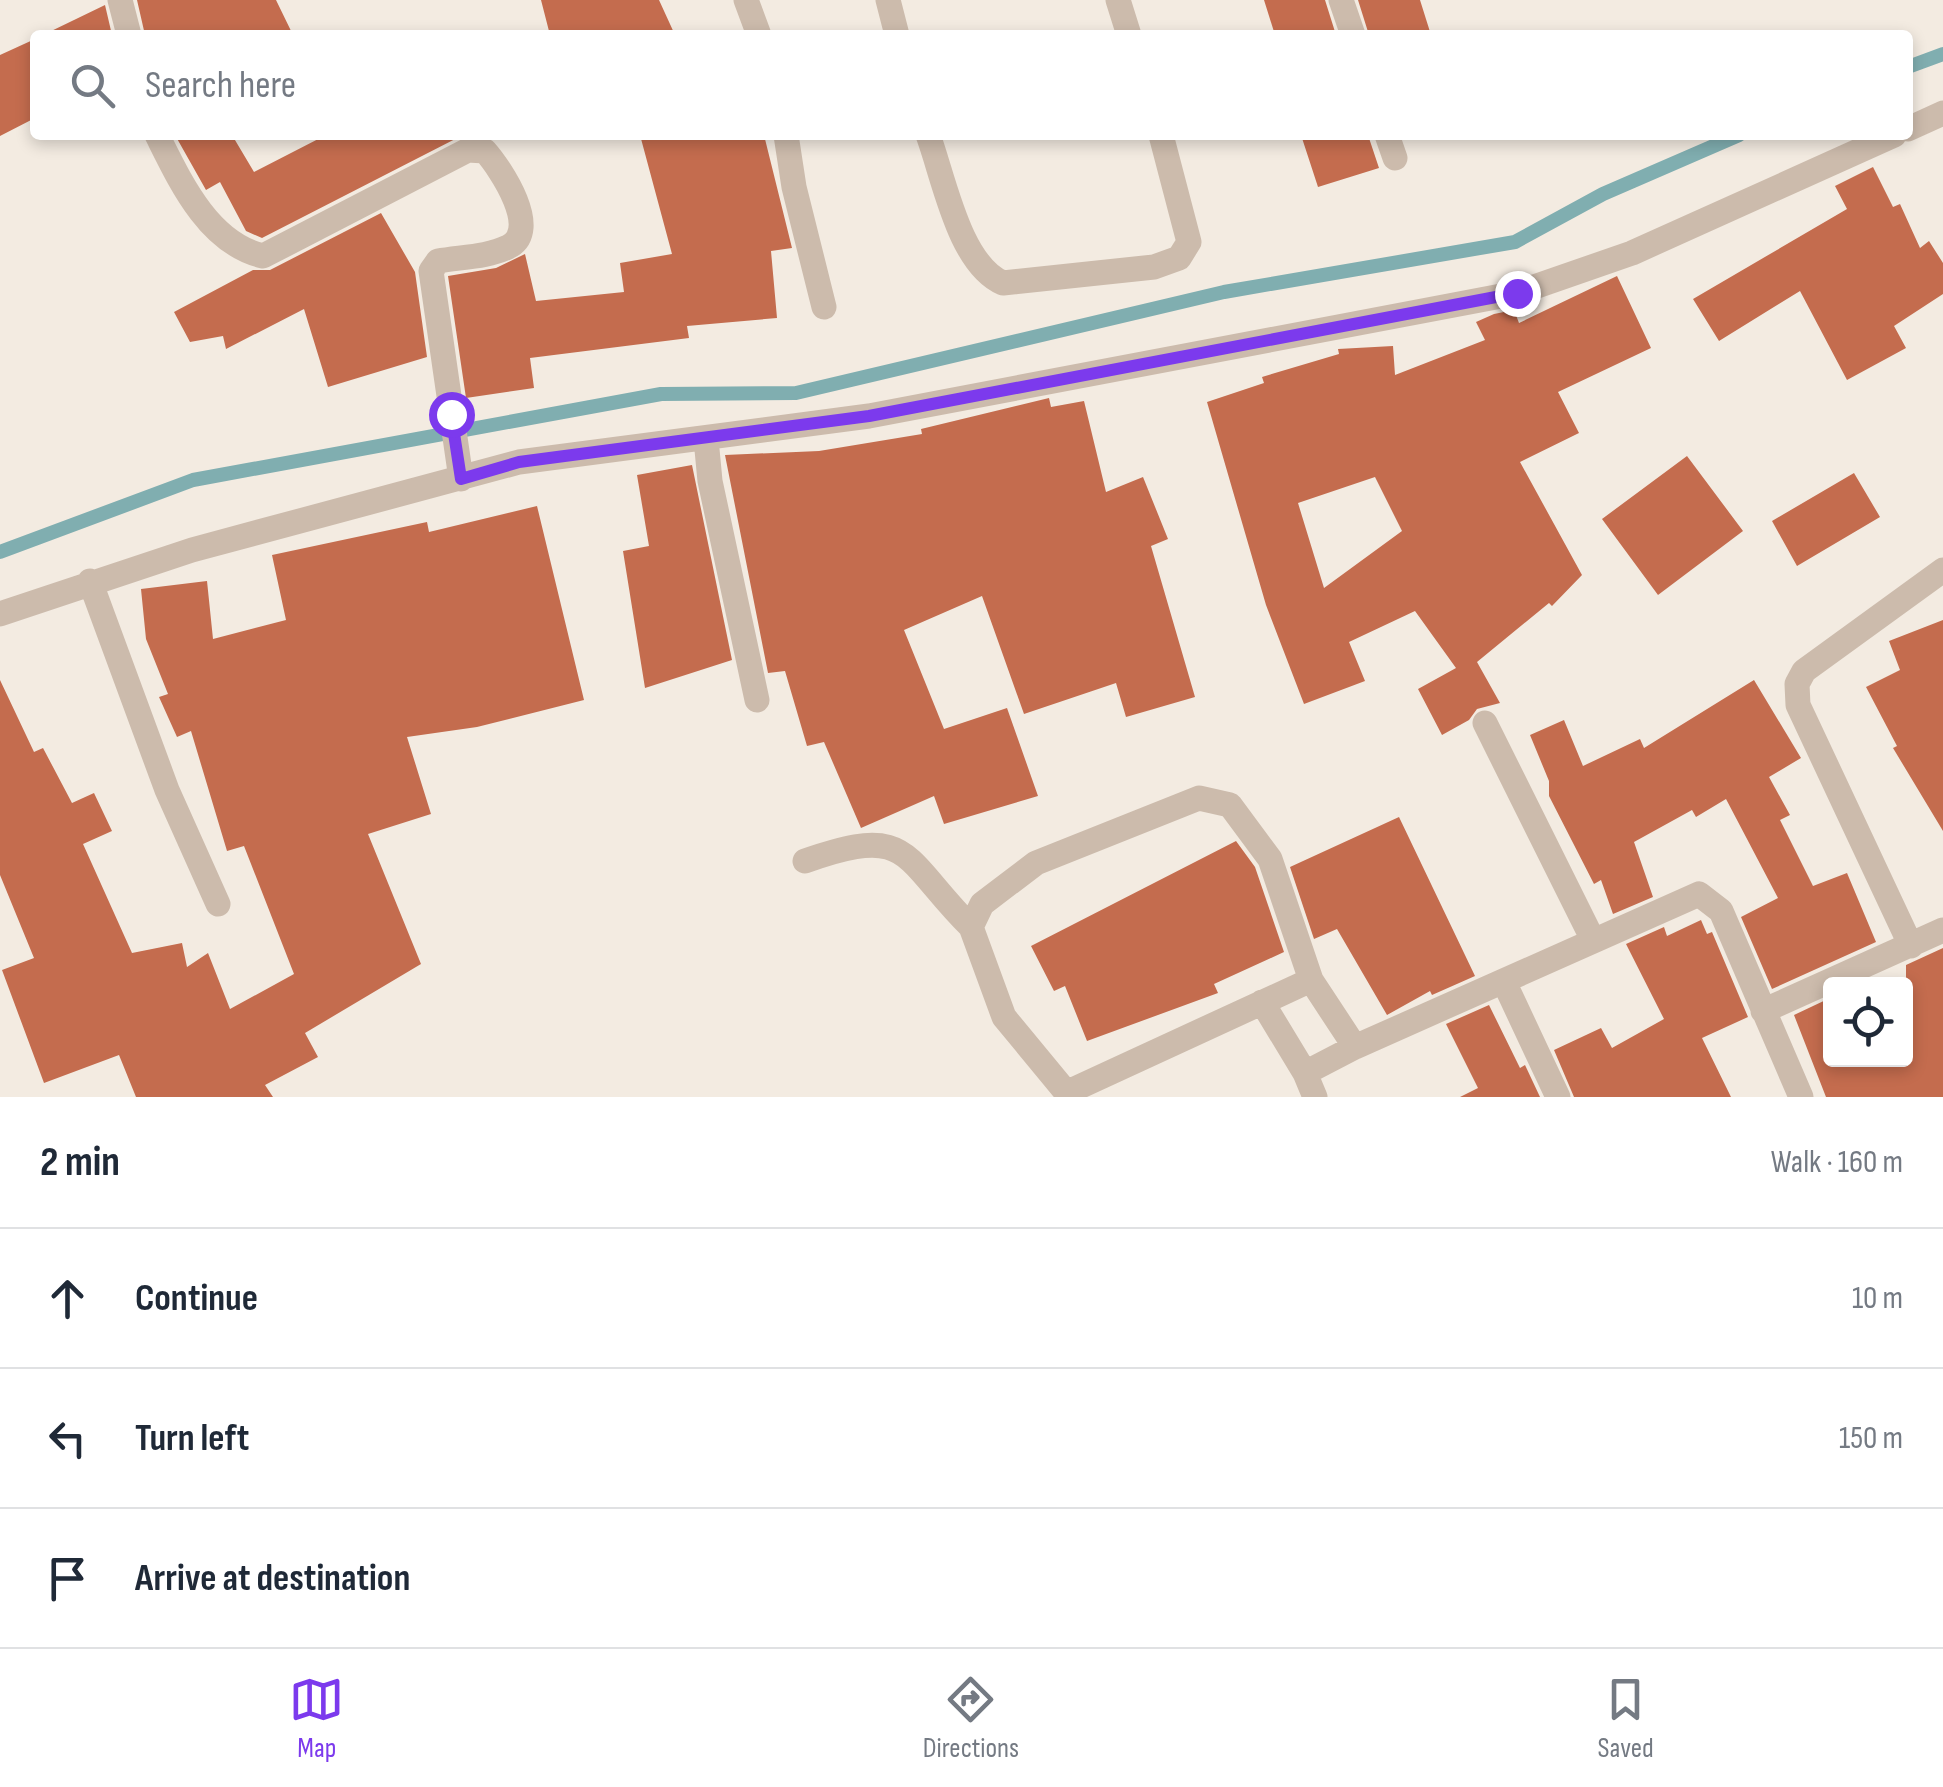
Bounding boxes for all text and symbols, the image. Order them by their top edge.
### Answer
search box [30,30,1913,140]
icon: search [65,58,120,113]
text: Search here [145,63,296,108]
route end [1495,271,1541,317]
route start [429,392,475,438]
map controls [1823,977,1913,1067]
button: locate [1823,977,1913,1067]
text: 2 min [40,1137,120,1188]
text: Walk · 160 m [1771,1143,1903,1182]
icon: ahead [40,1271,95,1326]
text: Continue [135,1276,258,1321]
text: 10 m [1852,1279,1903,1318]
icon: left [40,1411,95,1466]
text: Turn left [135,1416,249,1461]
text: 150 m [1839,1419,1903,1458]
icon: arrive [40,1551,95,1606]
text: Arrive at destination [135,1556,410,1601]
tab: Map [289,1672,344,1765]
tab: Directions [923,1672,1019,1765]
tab: Saved [1598,1672,1654,1765]

